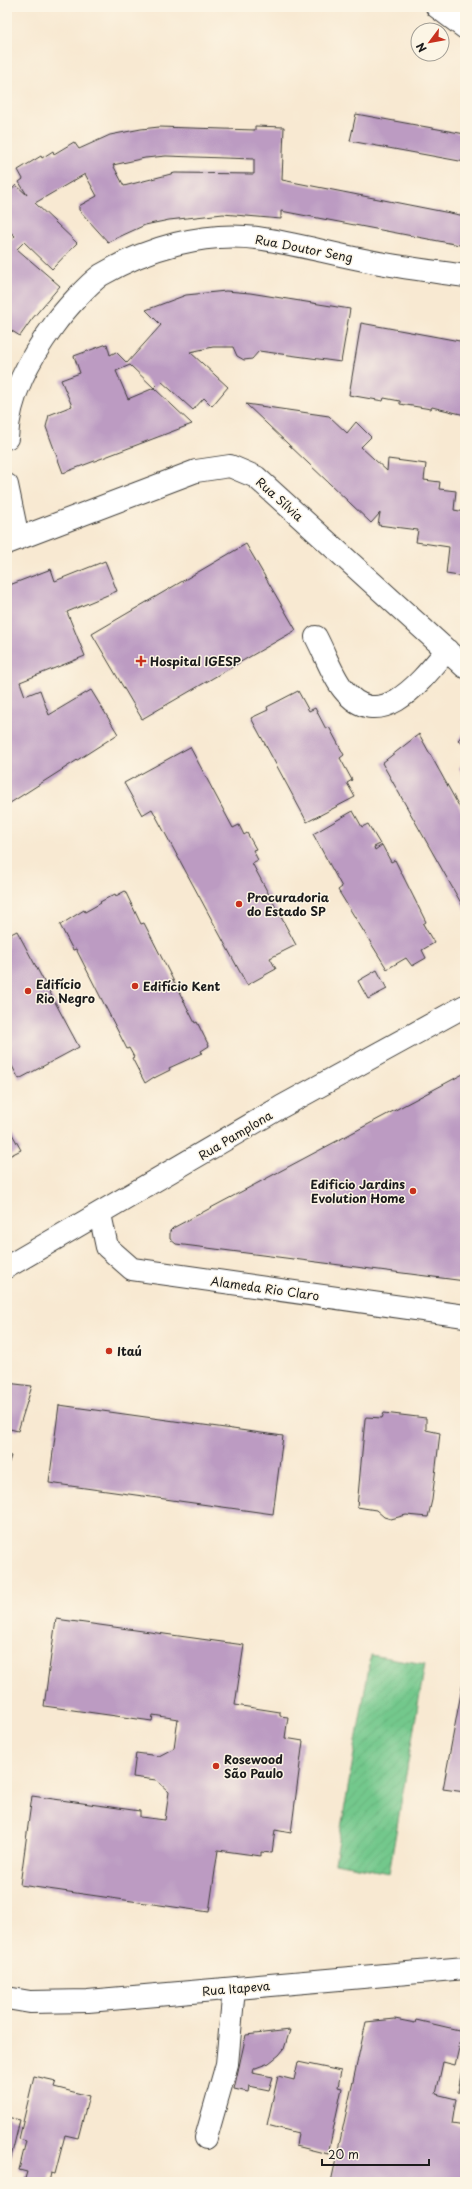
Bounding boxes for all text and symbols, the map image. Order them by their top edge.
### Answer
north arrow [410,22,450,62]
text: N [411,39,431,56]
street label: Rua Doutor Seng [254,230,354,266]
street label: Rua Sílvia [252,473,308,525]
place label: Hospital IGESP [150,652,241,670]
marker: Hospital IGESP [135,655,147,667]
place label: Procuradoria do Estado SP [247,888,330,920]
marker: Procuradoria do Estado SP [234,899,244,909]
place label: Edifício Rio Negro [36,975,95,1007]
place label: Edifício Kent [143,977,220,995]
marker: Edifício Kent [130,981,140,991]
marker: Edifício Rio Negro [23,986,33,996]
street label: Rua Pamplona [195,1106,276,1164]
place label: Edificio Jardins Evolution Home [310,1175,405,1207]
marker: Edificio Jardins Evolution Home [408,1186,418,1196]
street label: Alameda Rio Claro [209,1271,321,1305]
place label: Itaú [117,1342,142,1360]
marker: Itaú [104,1346,114,1356]
place label: Rosewood São Paulo [224,1750,283,1782]
marker: Rosewood São Paulo [211,1761,221,1771]
street label: Rua Itapeva [201,1976,271,2000]
scale bar [322,2141,429,2167]
text: 20 m [328,2145,359,2163]

